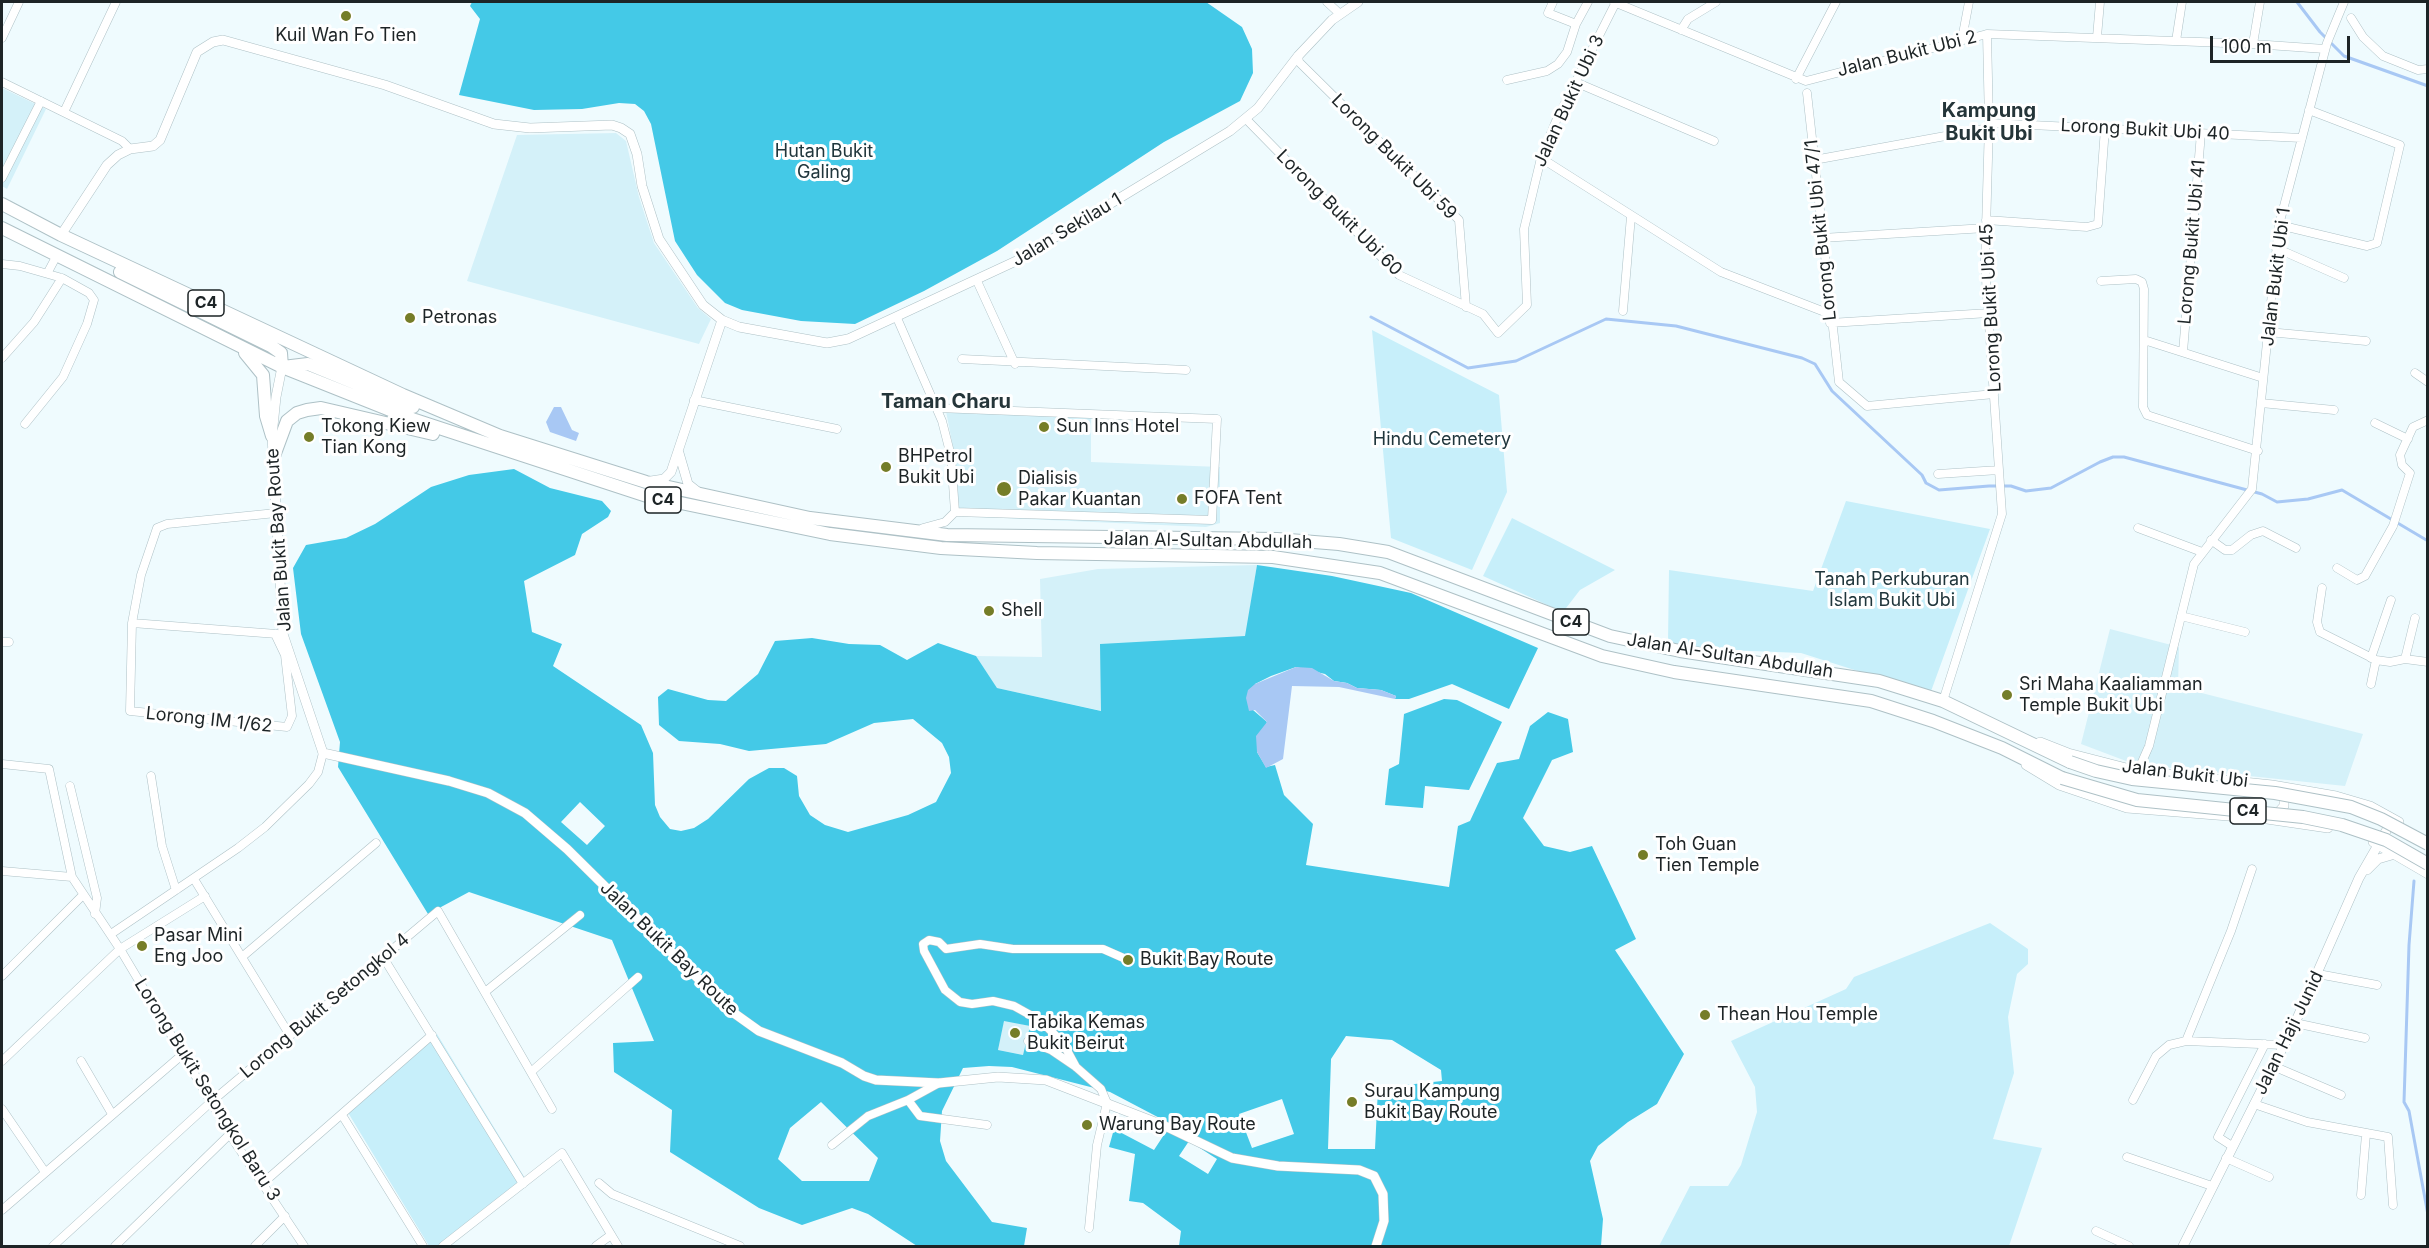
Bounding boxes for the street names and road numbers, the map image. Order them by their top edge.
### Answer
street label: Jalan Bukit Ubi 2 [1835,26,1979,82]
street label: Jalan Bukit Ubi 3 [1529,32,1609,170]
street label: Lorong Bukit Ubi 59 [1327,90,1461,224]
street label: Lorong Bukit Ubi 40 [2060,115,2230,145]
street label: Lorong Bukit Ubi 47/1 [1801,138,1841,322]
street label: Lorong Bukit Ubi 60 [1272,146,1406,280]
street label: Lorong Bukit Ubi 41 [2174,159,2210,325]
street label: Jalan Sekilau 1 [1008,189,1126,271]
street label: Jalan Bukit Ubi 1 [2257,207,2295,347]
street label: Lorong Bukit Ubi 45 [1976,223,2006,393]
road number: C4 [188,290,224,316]
street label: Jalan Bukit Bay Route [262,448,296,632]
road number: C4 [645,487,681,513]
street label: Jalan Al-Sultan Abdullah [1103,528,1313,554]
road number: C4 [1553,609,1589,635]
street label: Jalan Al-Sultan Abdullah [1625,629,1835,683]
street label: Lorong IM 1/62 [145,703,273,737]
street label: Jalan Bukit Ubi [2121,756,2249,792]
road number: C4 [2230,798,2266,824]
street label: Jalan Bukit Bay Route [595,877,743,1021]
street label: Lorong Bukit Setongkol 4 [236,929,414,1083]
street label: Jalan Haji Junid [2250,968,2328,1098]
street label: Lorong Bukit Setongkol Baru 3 [129,975,285,1205]

